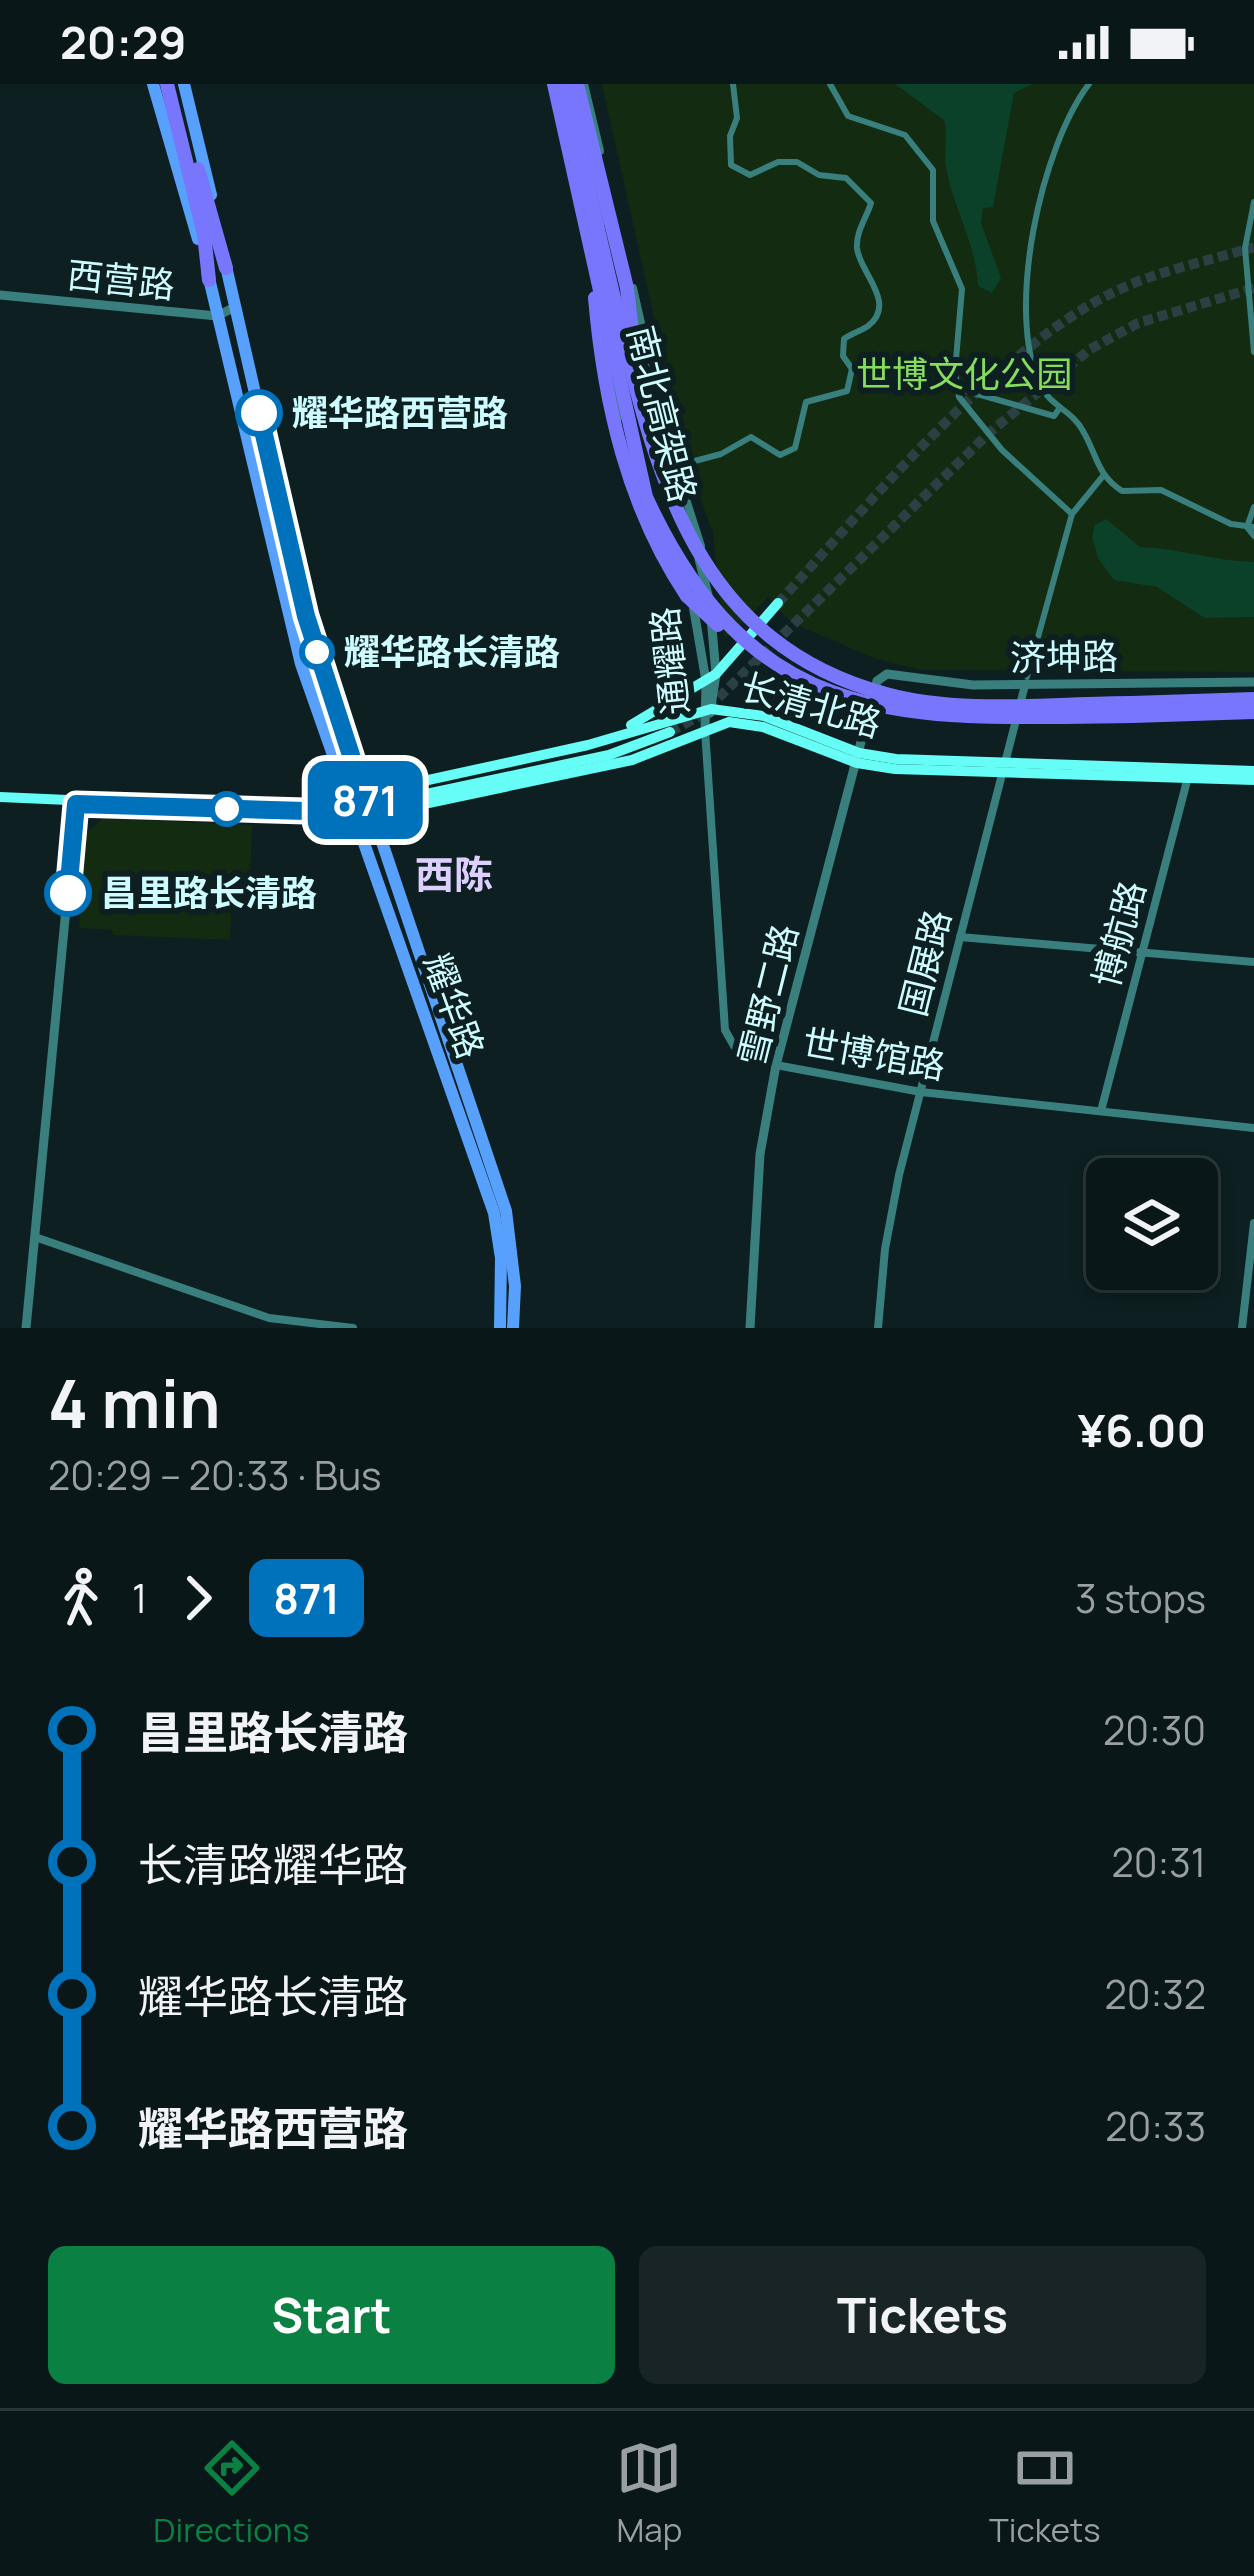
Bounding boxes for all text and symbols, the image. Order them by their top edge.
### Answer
text: 20:29 [60,11,187,73]
street label: 西营路 [65,249,177,310]
street label: 南北高架路 [617,321,708,507]
park label: 世博文化公园 [856,349,1072,398]
place label: 耀华路西营路 [292,388,508,437]
marker: 耀华路西营路 [237,391,281,435]
street label: 通耀路 [639,605,700,717]
place label: 耀华路长清路 [344,627,560,676]
street label: 济坤路 [1010,631,1118,682]
marker: 耀华路长清路 [301,636,333,668]
street label: 长清北路 [735,661,887,748]
line badge: 871 [296,761,434,839]
text: 871 [332,771,398,829]
unlabelled marker [211,793,243,825]
district label: 西陈 [415,847,493,901]
place label: 昌里路长清路 [101,868,317,917]
marker: 昌里路长清路 [46,871,90,915]
street label: 博航路 [1081,875,1156,992]
street label: 国展路 [888,905,961,1021]
street label: 雪野二路 [726,919,809,1071]
street label: 耀华路 [413,947,496,1065]
street label: 世博馆路 [799,1017,949,1090]
map controls [1086,1158,1218,1290]
button: layers [1086,1158,1218,1290]
text: 4 min [48,1358,221,1448]
text: ¥6.00 [1078,1399,1206,1461]
text: 20:29 – 20:33 · Bus [48,1448,382,1502]
icon: walk [48,1565,114,1631]
icon: forward [165,1565,231,1631]
text: 871 [273,1569,340,1627]
text: 1 [132,1571,147,1625]
text: 3 stops [1075,1571,1206,1625]
text: 昌里路长清路 [138,1701,408,1763]
text: 20:30 [1103,1703,1206,1757]
text: 长清路耀华路 [138,1833,408,1895]
text: 20:31 [1112,1835,1206,1889]
text: 耀华路长清路 [138,1965,408,2027]
text: 20:32 [1105,1967,1206,2021]
text: 耀华路西营路 [138,2097,408,2159]
text: 20:33 [1105,2099,1206,2153]
button: Start [48,2246,615,2384]
button: Tickets [639,2246,1206,2384]
tab: Directions [153,2435,310,2552]
tab: Map [616,2435,682,2552]
tab: Tickets [989,2435,1101,2552]

